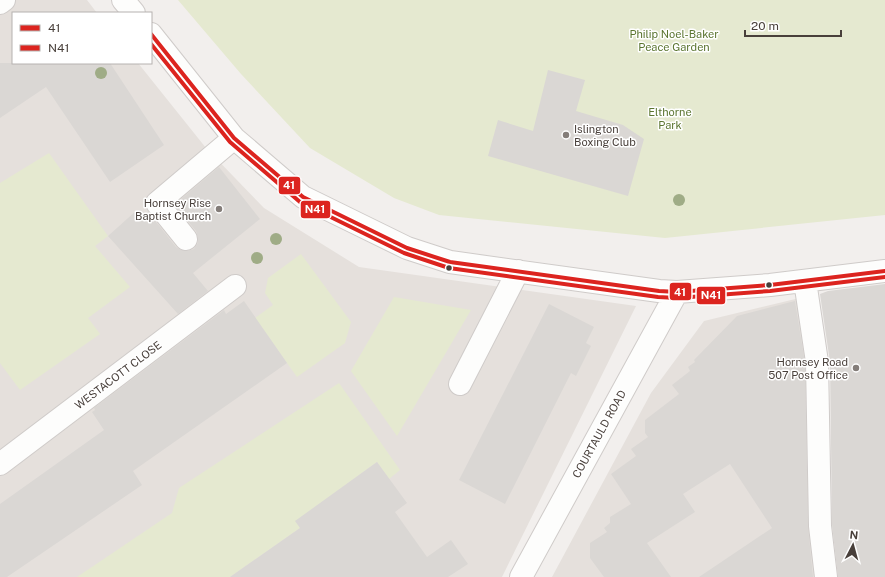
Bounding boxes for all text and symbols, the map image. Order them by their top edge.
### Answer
legend [12,12,152,64]
scale bar [745,12,841,38]
text: 20 m [751,19,779,33]
text: 41 [48,21,60,35]
park label: Philip Noel-Baker Peace Garden [629,28,719,53]
text: N41 [48,41,69,55]
park label: Elthorne Park [648,106,692,131]
place label: Islington Boxing Club [574,123,636,148]
marker: Islington Boxing Club [561,130,571,140]
line badge: 41 [278,176,301,195]
text: 41 [283,179,295,191]
place label: Hornsey Rise Baptist Church [135,197,211,222]
line badge: N41 [300,200,331,219]
text: N41 [305,203,325,215]
marker: Hornsey Rise Baptist Church [214,204,224,214]
unlabelled marker [444,263,454,273]
unlabelled marker [764,280,774,290]
line badge: 41 [669,282,692,301]
text: 41 [674,286,686,298]
line badge: N41 [696,286,726,305]
text: N41 [701,289,721,301]
street label: WESTACOTT CLOSE [72,338,164,411]
place label: Hornsey Road 507 Post Office [768,356,848,381]
marker: Hornsey Road 507 Post Office [851,363,861,373]
street label: COURTAULD ROAD [570,388,628,480]
north arrow [833,525,873,565]
text: N [849,529,859,541]

